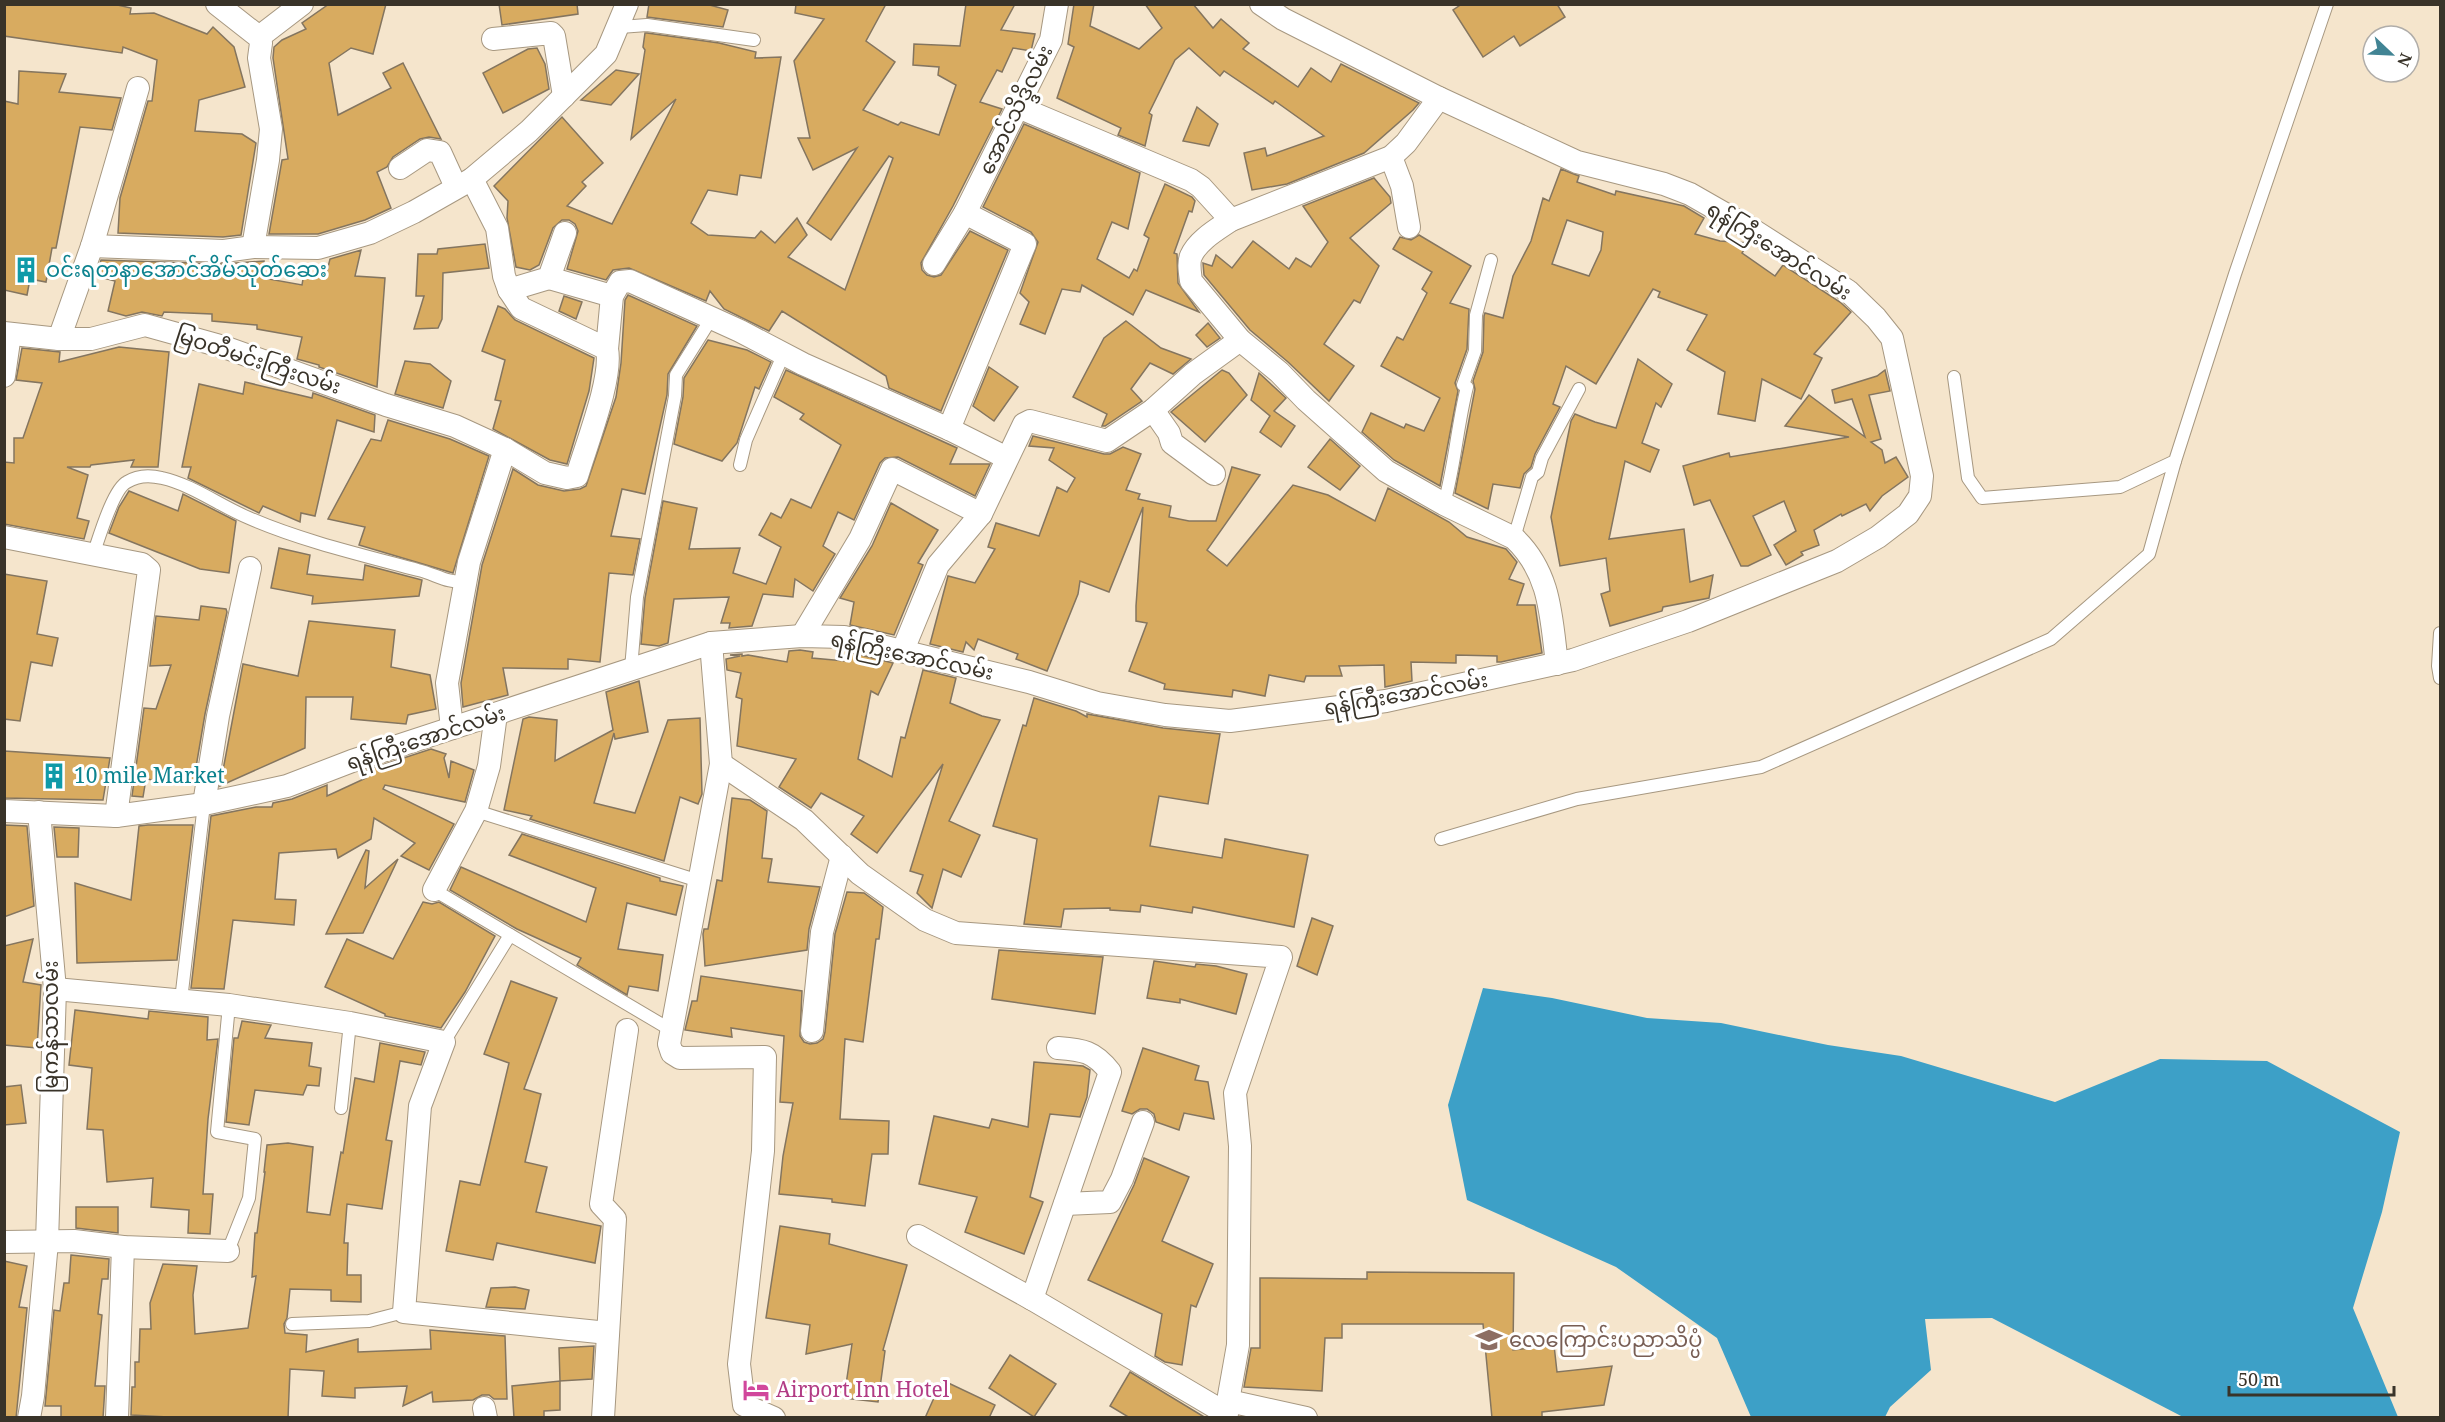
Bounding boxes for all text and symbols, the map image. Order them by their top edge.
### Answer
north arrow [2361,24,2421,84]
street label: အောင်သိဒ္ဒိလမ်း [971,40,1063,181]
text: N [2392,50,2417,70]
street label: ရန်ကြီးအောင်လမ်း [1700,193,1858,309]
place label: ဝင်းရတနာ‌အောင်အိမ်သုတ်ဆေး [46,254,327,287]
building icon: ဝင်းရတနာ‌အောင်အိမ်သုတ်ဆေး [11,255,41,285]
street label: မြဝတီမင်းကြီးလမ်း [171,319,345,404]
street label: ရန်ကြီးအောင်လမ်း [827,623,996,690]
street label: ရန်ကြီးအောင်လမ်း [1322,664,1491,725]
street label: ရန်ကြီးအောင်လမ်း [342,697,510,780]
building icon: 10 mile Market [39,761,69,791]
place label: 10 mile Market [74,761,225,789]
street label: မြကန်သာလမ်း [35,961,68,1093]
place label: လေကြောင်းပညာသိပ္ပံ [1509,1324,1702,1358]
school or university icon: လေကြောင်းပညာသိပ္ပံ [1474,1325,1504,1355]
scale bar [2229,1359,2394,1397]
text: 50 m [2238,1367,2280,1391]
hotel icon: Airport Inn Hotel [741,1375,771,1405]
place label: Airport Inn Hotel [776,1375,950,1403]

